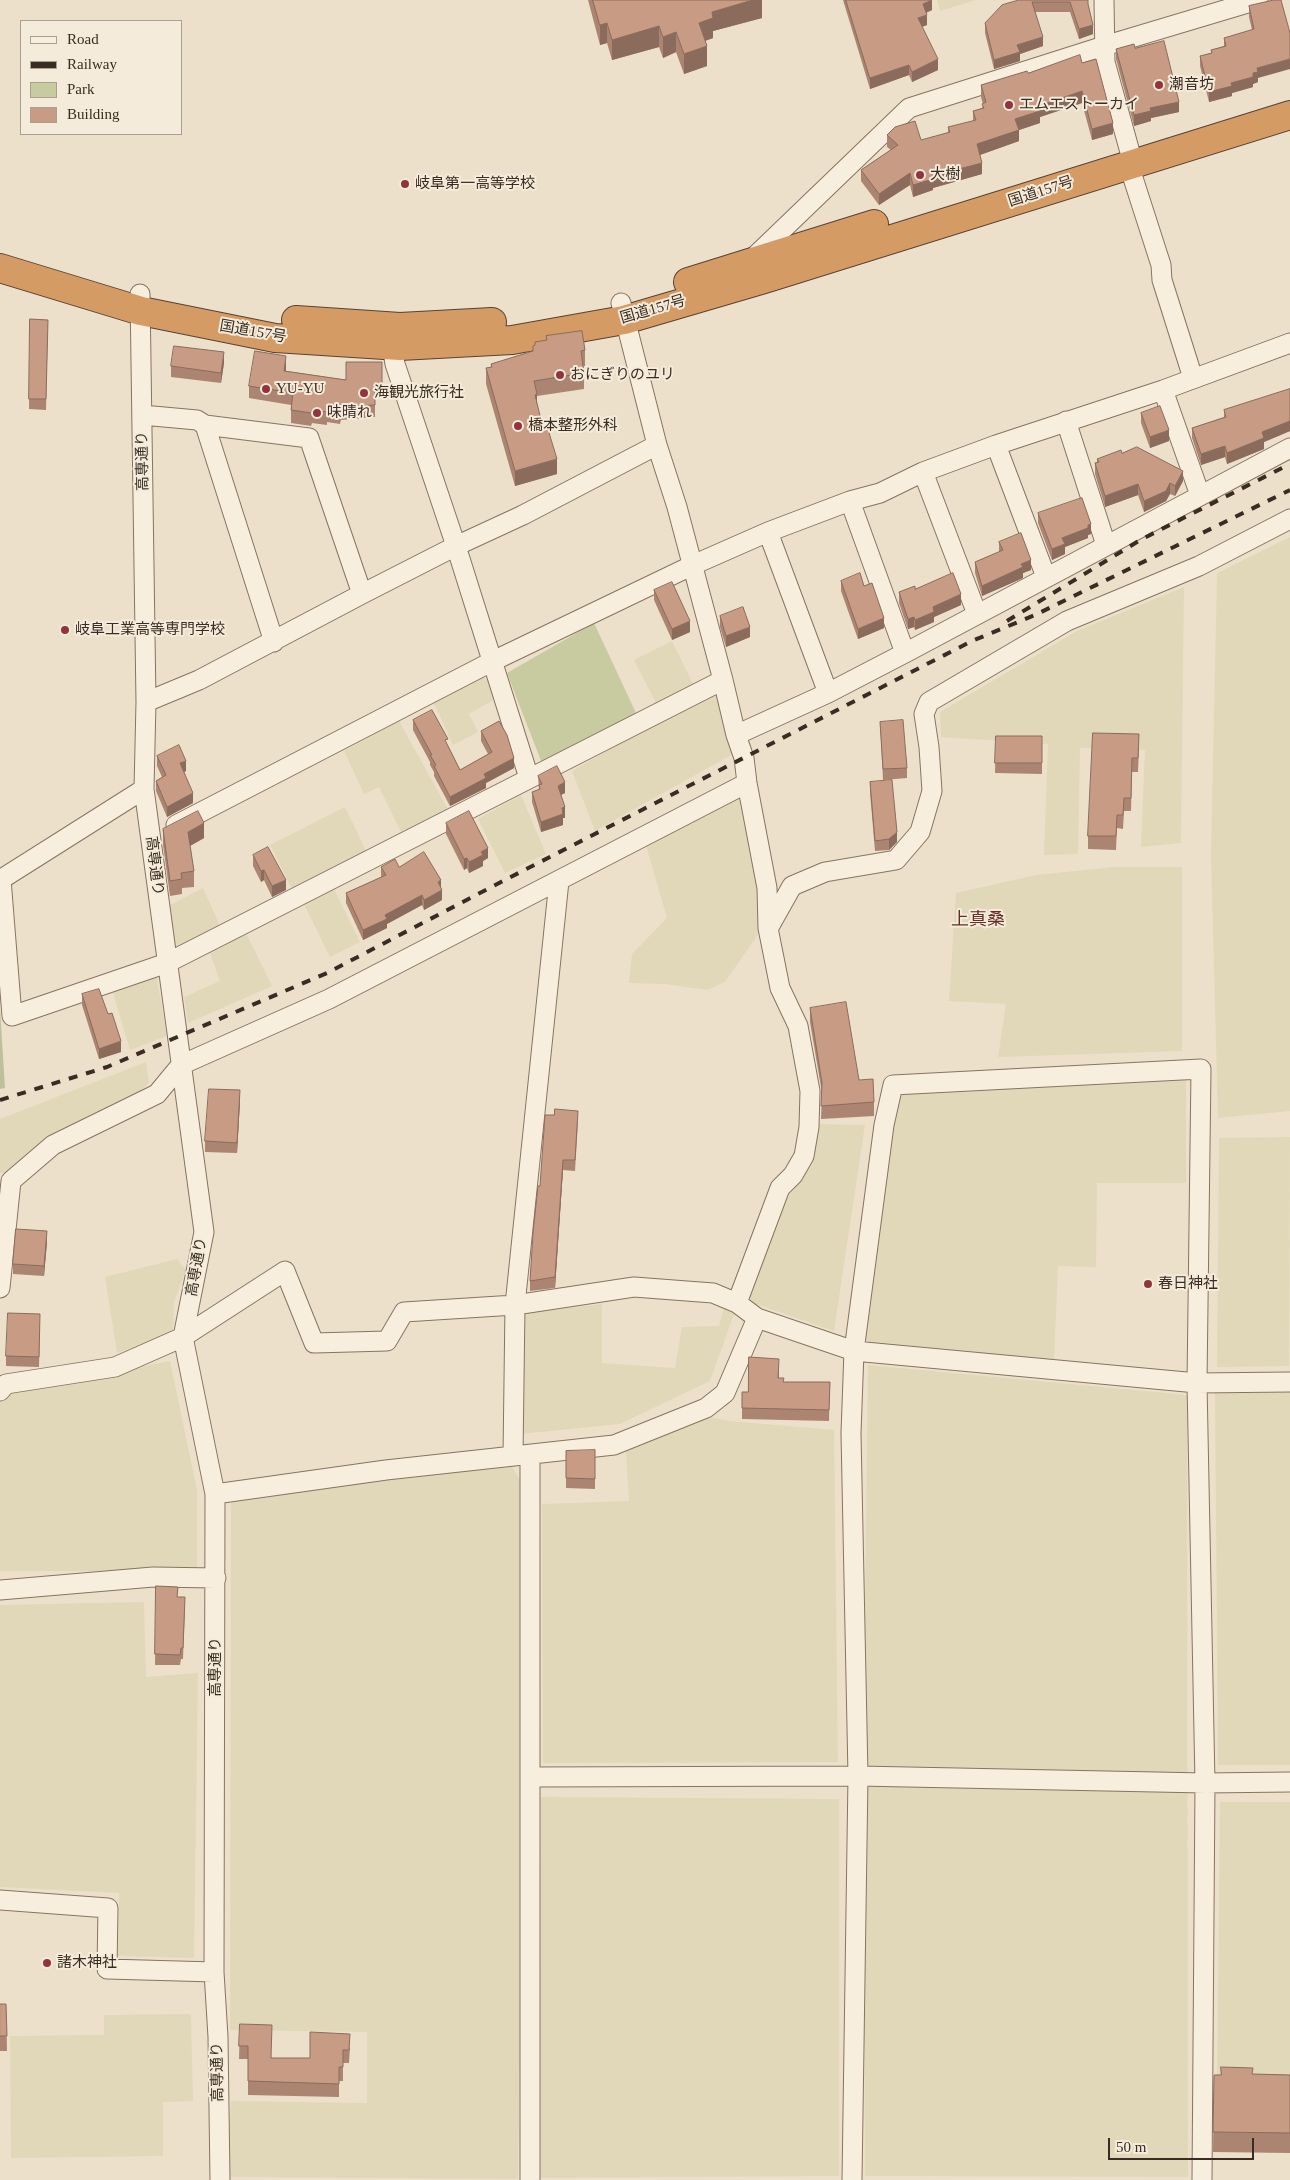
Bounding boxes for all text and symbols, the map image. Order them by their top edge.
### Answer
legend [20,20,182,135]
text: Road [67,31,99,47]
text: Railway [67,56,117,72]
place label: 潮音坊 [1169,76,1214,94]
marker: 潮音坊 [1153,79,1165,91]
text: Park [67,81,95,97]
place label: エムエストーカイ [1019,96,1139,114]
marker: エムエストーカイ [1003,99,1015,111]
text: Building [67,106,120,122]
place label: 大樹 [930,166,960,184]
marker: 大樹 [914,169,926,181]
street label: 国道157号 [1006,173,1076,211]
place label: 岐阜第一高等学校 [415,175,535,193]
marker: 岐阜第一高等学校 [399,178,411,190]
street label: 国道157号 [618,292,688,328]
street label: 国道157号 [218,317,288,347]
place label: おにぎりのユリ [570,366,675,384]
marker: おにぎりのユリ [554,369,566,381]
place label: YU-YU [276,380,324,398]
marker: YU-YU [260,383,272,395]
place label: 海観光旅行社 [374,384,464,402]
marker: 海観光旅行社 [358,387,370,399]
place label: 味晴れ [327,404,372,422]
marker: 味晴れ [311,407,323,419]
place label: 橋本整形外科 [528,417,618,435]
marker: 橋本整形外科 [512,420,524,432]
street label: 高専通り [133,431,153,491]
place label: 岐阜工業高等専門学校 [75,621,225,639]
marker: 岐阜工業高等専門学校 [59,624,71,636]
street label: 高専通り [141,835,167,897]
district label: 上真桑 [951,909,1005,931]
street label: 高専通り [183,1236,211,1298]
place label: 春日神社 [1158,1275,1218,1293]
marker: 春日神社 [1142,1278,1154,1290]
street label: 高専通り [207,1637,225,1697]
place label: 諸木神社 [57,1954,117,1972]
marker: 諸木神社 [41,1957,53,1969]
street label: 高専通り [208,2042,228,2102]
scale bar [1110,2128,1256,2160]
text: 50 m [1116,2139,1146,2155]

